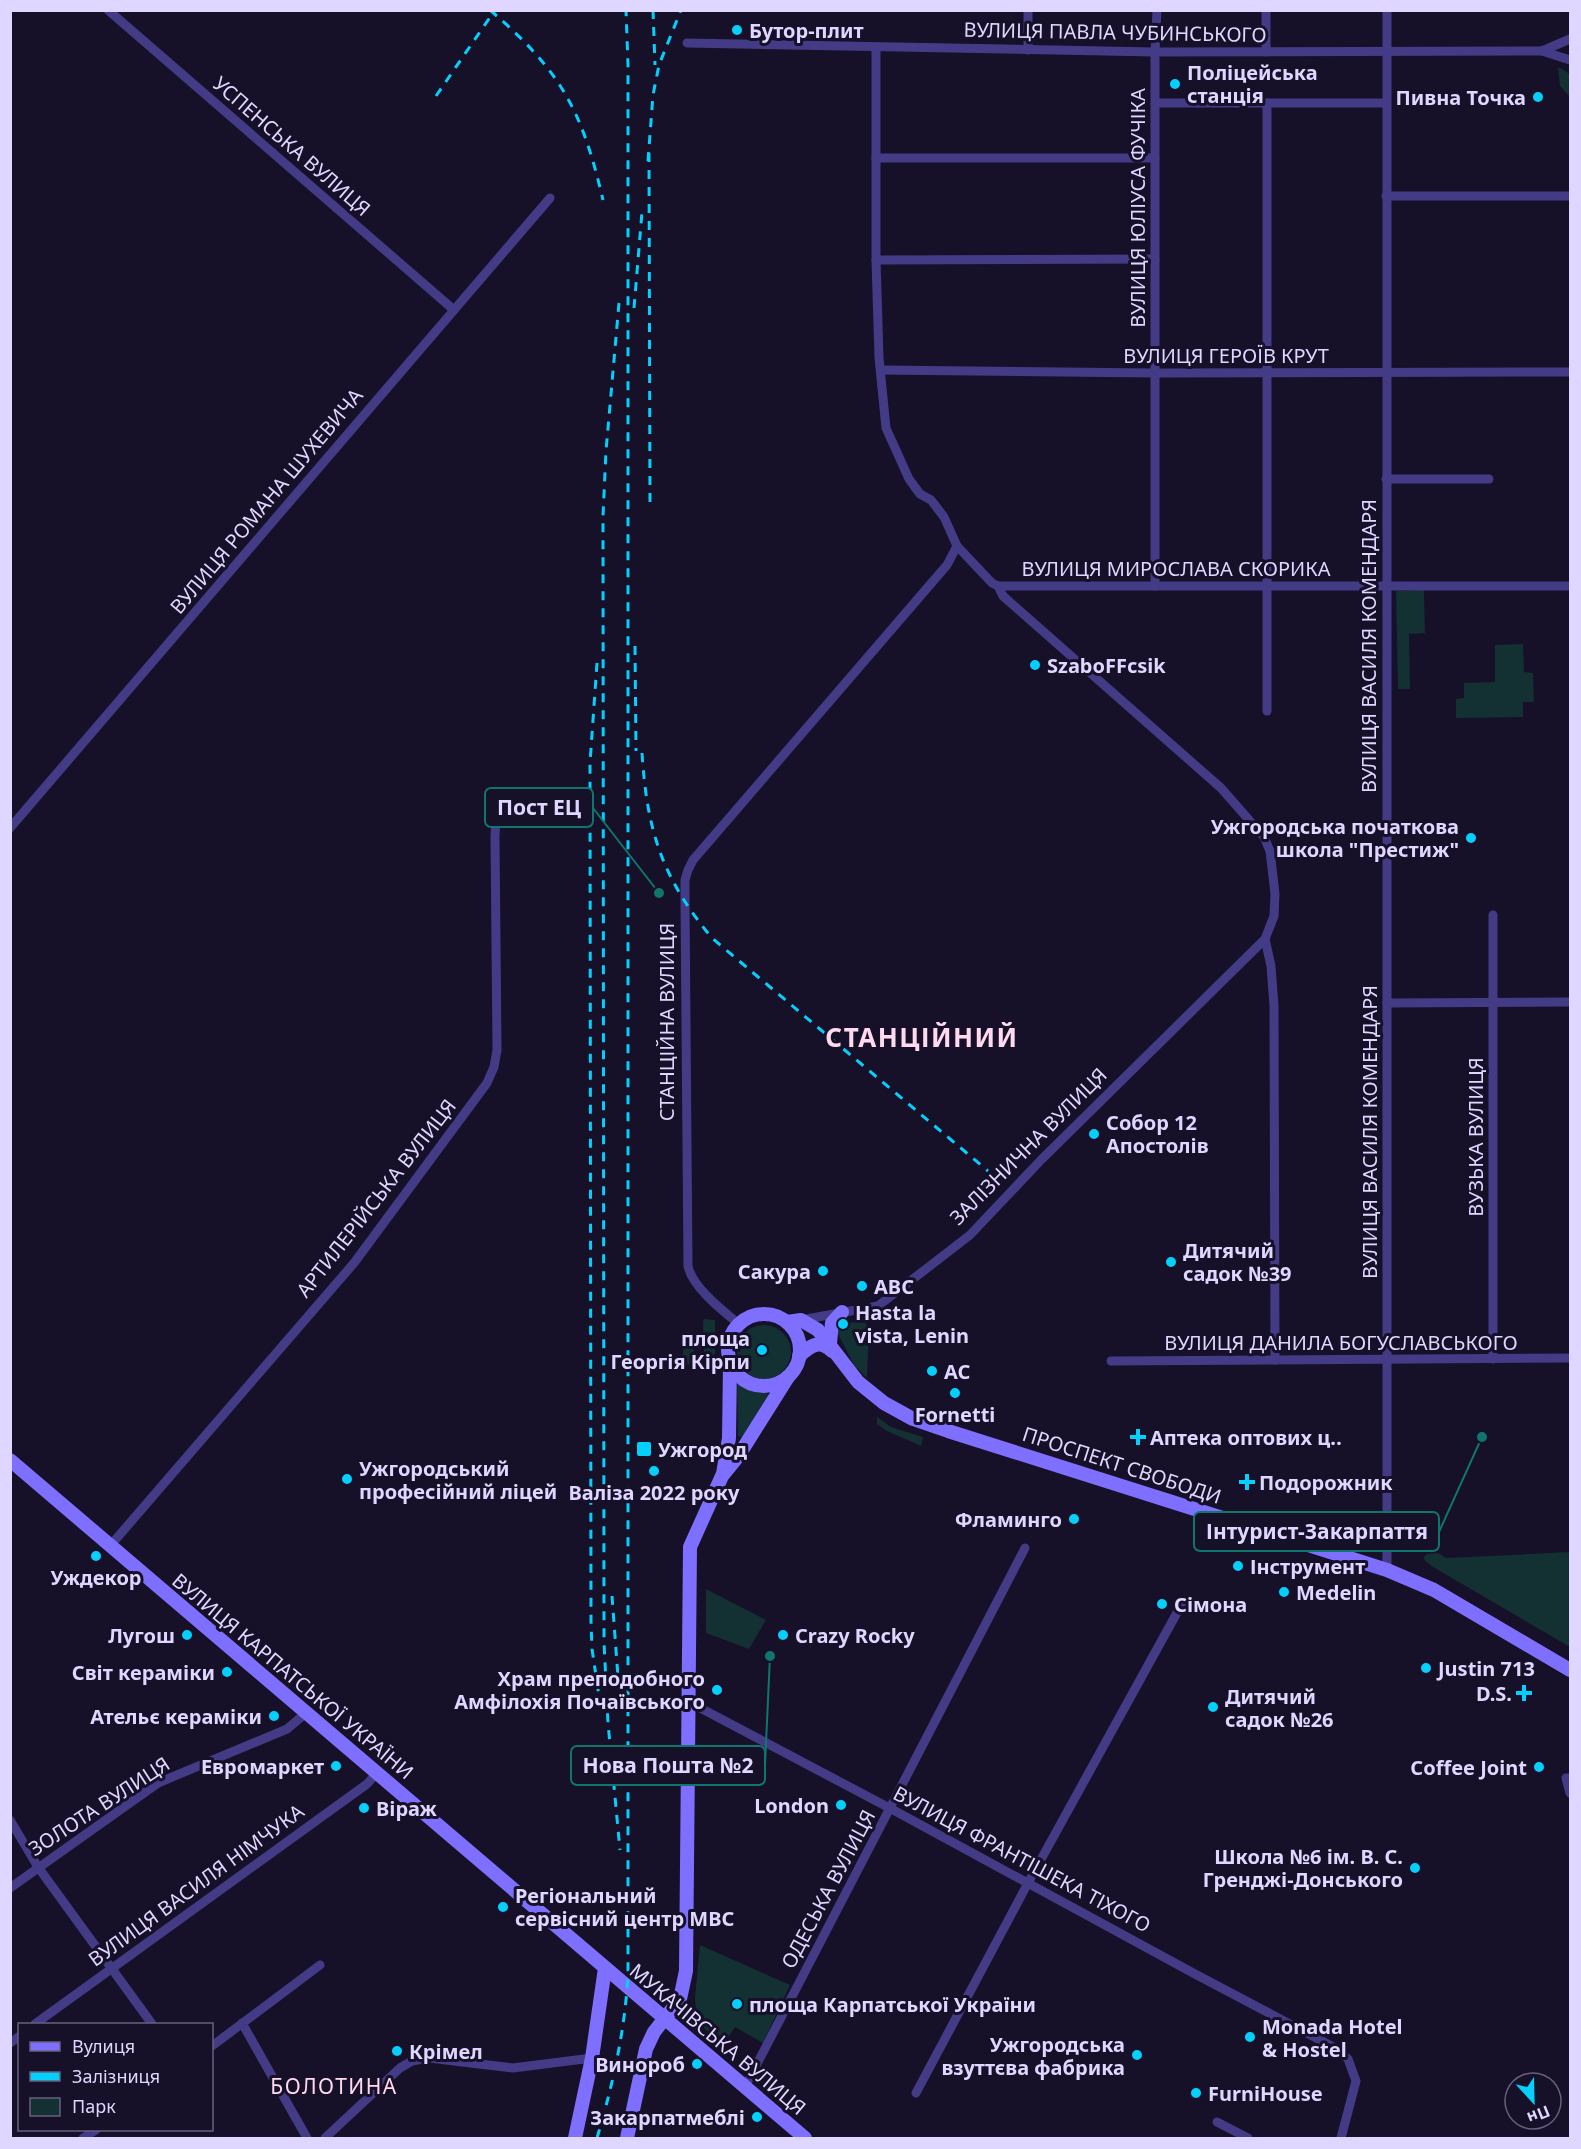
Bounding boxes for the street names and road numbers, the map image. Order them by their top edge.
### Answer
street label: ВУЛИЦЯ ПАВЛА ЧУБИНСЬКОГО [963,16,1267,48]
street label: УСПЕНСЬКА ВУЛИЦЯ [207,70,377,222]
street label: ВУЛИЦЯ ЮЛІУСА ФУЧІКА [1124,88,1151,328]
street label: ВУЛИЦЯ ГЕРОЇВ КРУТ [1123,342,1329,369]
street label: ВУЛИЦЯ РОМАНА ШУХЕВИЧА [164,382,369,619]
street label: ВУЛИЦЯ ВАСИЛЯ КОМЕНДАРЯ [1355,499,1382,793]
street label: ВУЛИЦЯ МИРОСЛАВА СКОРИКА [1021,555,1331,582]
street label: СТАНЦІЙНА ВУЛИЦЯ [653,923,680,1121]
street label: ВУЛИЦЯ ВАСИЛЯ КОМЕНДАРЯ [1356,985,1383,1279]
street label: ВУЗЬКА ВУЛИЦЯ [1462,1057,1489,1217]
street label: ЗАЛІЗНИЧНА ВУЛИЦЯ [944,1062,1112,1230]
street label: АРТИЛЕРІЙСЬКА ВУЛИЦЯ [290,1093,462,1303]
street label: ВУЛИЦЯ ДАНИЛА БОГУСЛАВСЬКОГО [1164,1329,1518,1356]
street label: ПРОСПЕКТ СВОБОДИ [1019,1420,1225,1510]
street label: ВУЛИЦЯ КАРПАТСЬКОЇ УКРАЇНИ [167,1567,419,1785]
street label: ЗОЛОТА ВУЛИЦЯ [23,1750,175,1862]
street label: ВУЛИЦЯ ФРАНТІШЕКА ТІХОГО [889,1780,1155,1938]
street label: ВУЛИЦЯ ВАСИЛЯ НІМЧУКА [83,1797,309,1972]
street label: ОДЕСЬКА ВУЛИЦЯ [775,1805,881,1973]
street label: МУКАЧІВСЬКА ВУЛИЦЯ [624,1957,812,2121]

